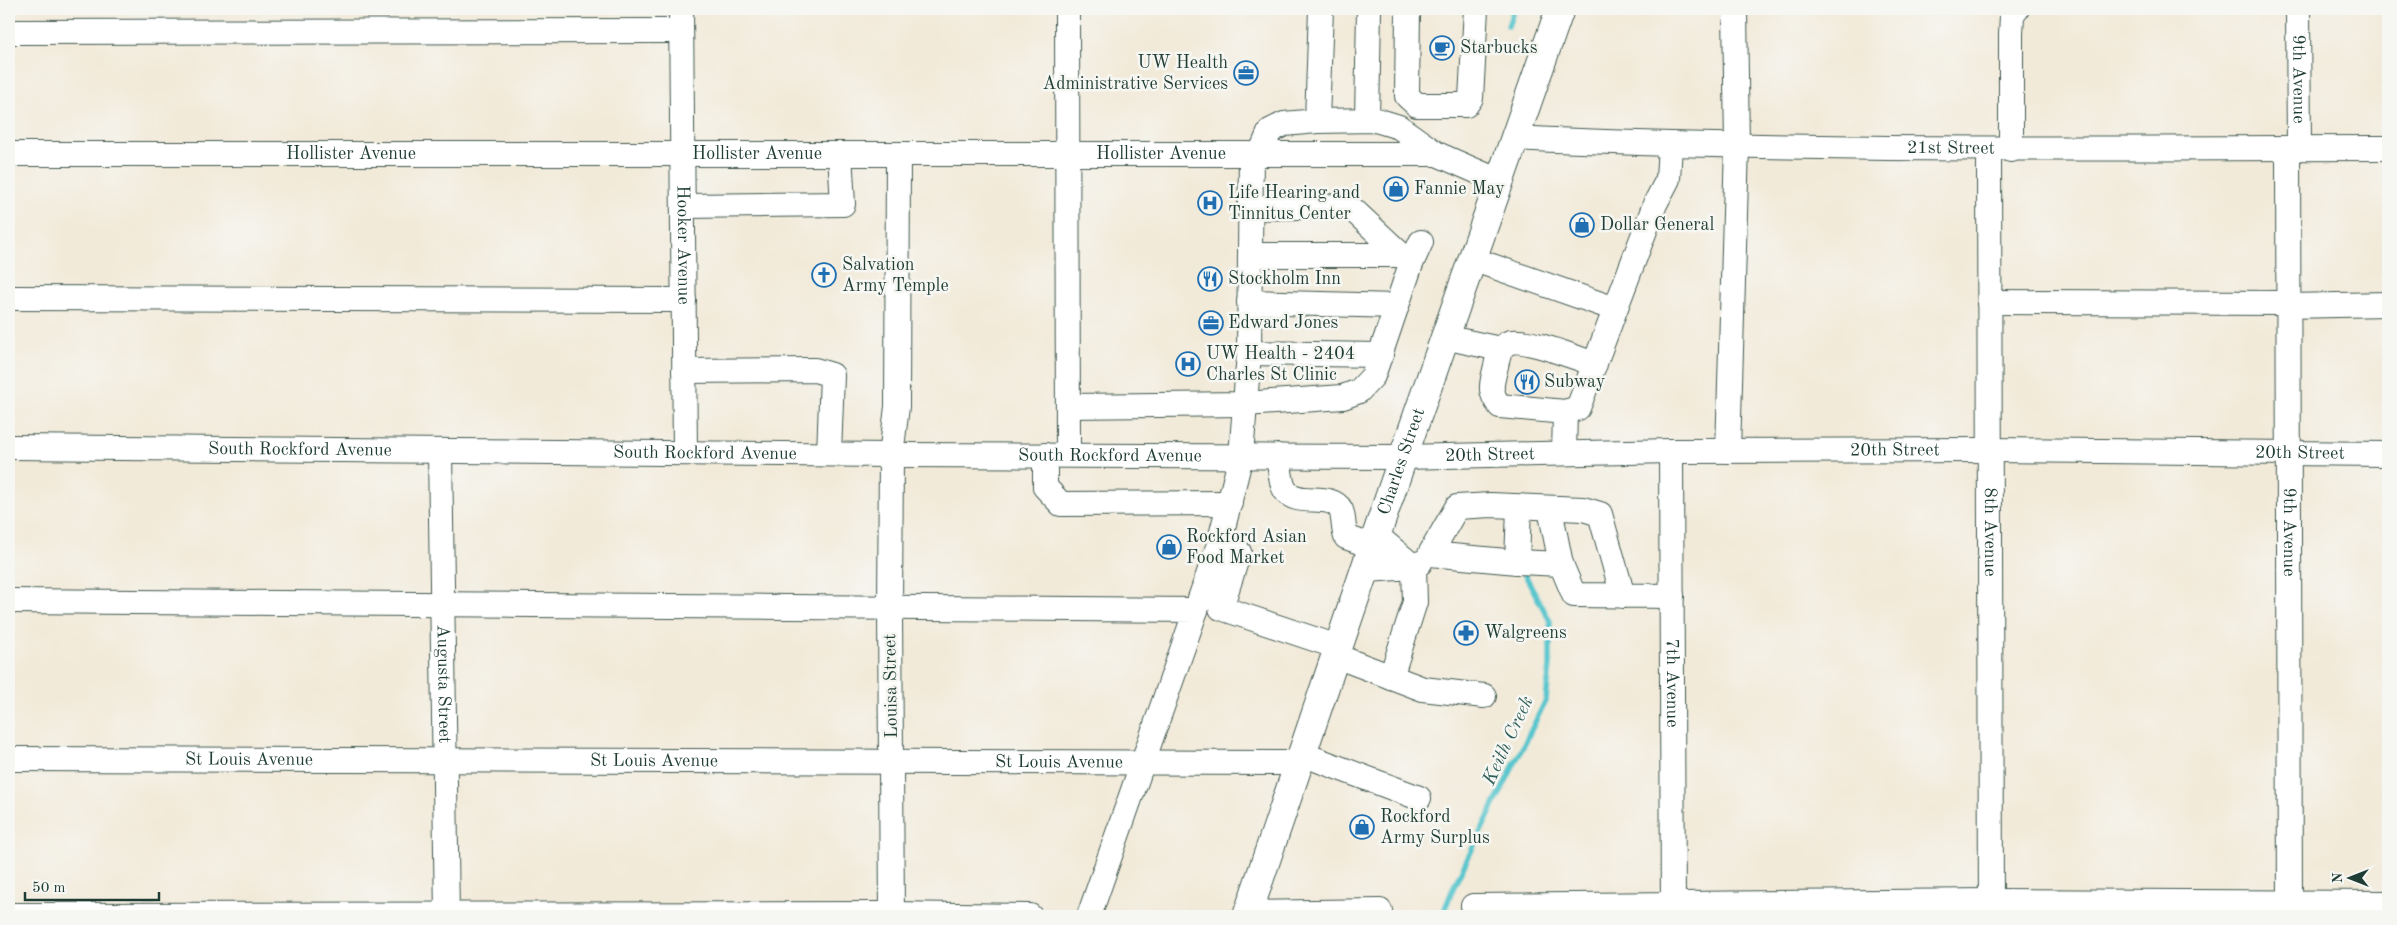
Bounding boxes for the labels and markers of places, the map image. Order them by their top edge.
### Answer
cafe icon: Starbucks [1429,35,1455,61]
place label: Starbucks [1460,39,1538,57]
place label: UW Health Administrative Services [1042,54,1228,93]
office icon: UW Health Administrative Services [1233,60,1259,86]
shop icon: Fannie May [1383,176,1409,202]
place label: Fannie May [1414,180,1505,198]
place label: Life Hearing and Tinnitus Center [1228,184,1360,223]
hospital icon: Life Hearing and Tinnitus Center [1197,190,1223,216]
shop icon: Dollar General [1569,212,1595,238]
place label: Dollar General [1600,216,1715,234]
place label: Salvation Army Temple [842,256,949,295]
church icon: Salvation Army Temple [811,262,837,288]
restaurant icon: Stockholm Inn [1197,266,1223,292]
place label: Stockholm Inn [1228,270,1341,288]
office icon: Edward Jones [1198,310,1224,336]
place label: Edward Jones [1228,314,1339,332]
place label: UW Health - 2404 Charles St Clinic [1206,345,1355,384]
hospital icon: UW Health - 2404 Charles St Clinic [1175,351,1201,377]
restaurant icon: Subway [1514,369,1540,395]
place label: Subway [1544,373,1606,391]
place label: Rockford Asian Food Market [1186,528,1307,567]
shop icon: Rockford Asian Food Market [1156,534,1182,560]
pharmacy icon: Walgreens [1453,620,1479,646]
place label: Walgreens [1484,624,1567,642]
place label: Rockford Army Surplus [1380,808,1490,847]
shop icon: Rockford Army Surplus [1349,814,1375,840]

